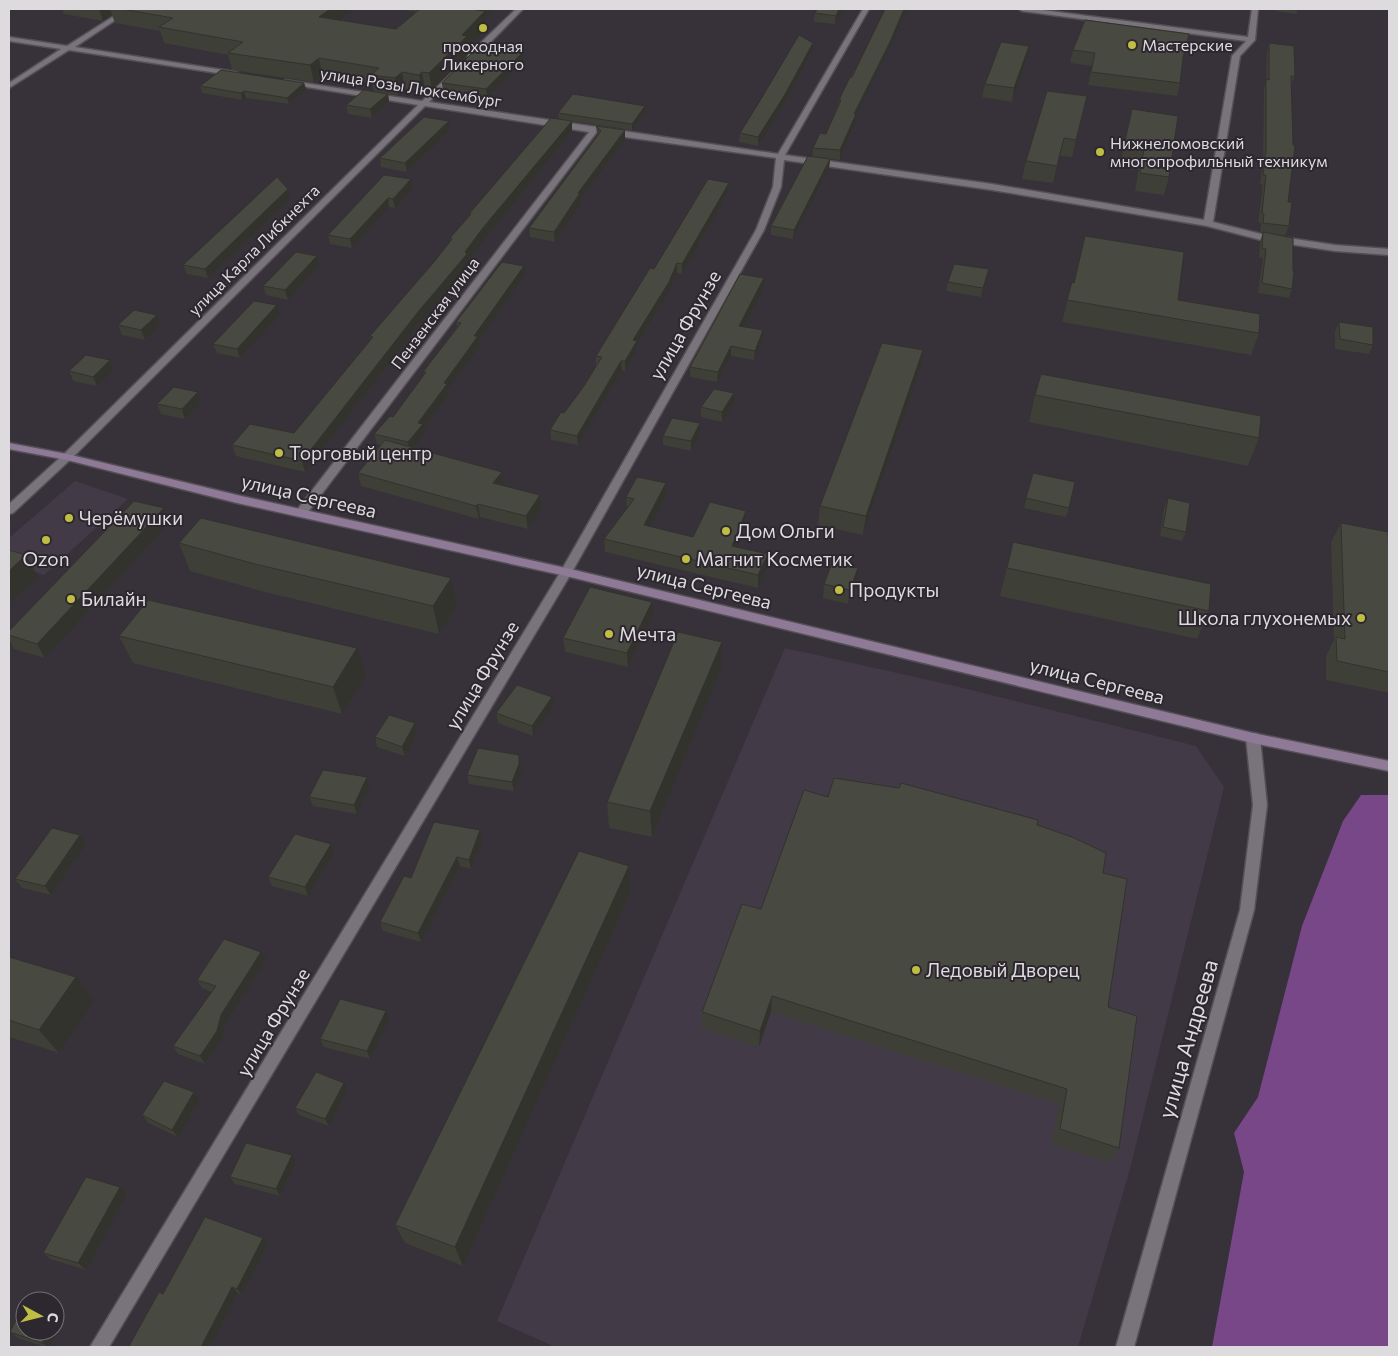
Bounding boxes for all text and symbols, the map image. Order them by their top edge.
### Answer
marker: проходная Ликерного [477,22,489,34]
place label: Мастерские [1142,35,1233,54]
place label: проходная Ликерного [442,36,524,73]
marker: Мастерские [1126,39,1138,51]
street label: улица Розы Люксембург [319,63,503,110]
place label: Нижнеломовский многопрофильный техникум [1110,133,1328,170]
marker: Нижнеломовский многопрофильный техникум [1094,146,1106,158]
street label: улица Карла Либкнехта [184,180,323,319]
street label: Пензенская улица [386,253,483,372]
street label: улица Фрунзе [644,266,725,384]
place label: Торговый центр [289,441,432,464]
marker: Торговый центр [273,447,285,459]
street label: улица Сергеева [239,469,379,522]
place label: Черёмушки [79,506,183,529]
marker: Черёмушки [63,512,75,524]
place label: Дом Ольги [736,519,835,542]
marker: Дом Ольги [720,525,732,537]
marker: Ozon [40,534,52,546]
place label: Ozon [22,547,70,570]
place label: Магнит Косметик [696,547,853,570]
marker: Магнит Косметик [680,553,692,565]
street label: улица Сергеева [634,558,774,613]
place label: Продукты [849,578,939,601]
marker: Продукты [833,584,845,596]
place label: Билайн [81,587,146,610]
marker: Билайн [65,593,77,605]
place label: Школа глухонемых [1178,606,1351,629]
marker: Школа глухонемых [1355,612,1367,624]
street label: улица Фрунзе [440,616,523,733]
place label: Мечта [619,622,676,645]
marker: Мечта [603,628,615,640]
street label: улица Сергеева [1027,653,1167,708]
street label: улица Андреева [1152,956,1223,1121]
place label: Ледовый Дворец [926,958,1080,981]
street label: улица Фрунзе [231,963,314,1080]
marker: Ледовый Дворец [910,964,922,976]
north arrow [15,1291,65,1341]
text: С [44,1312,62,1323]

